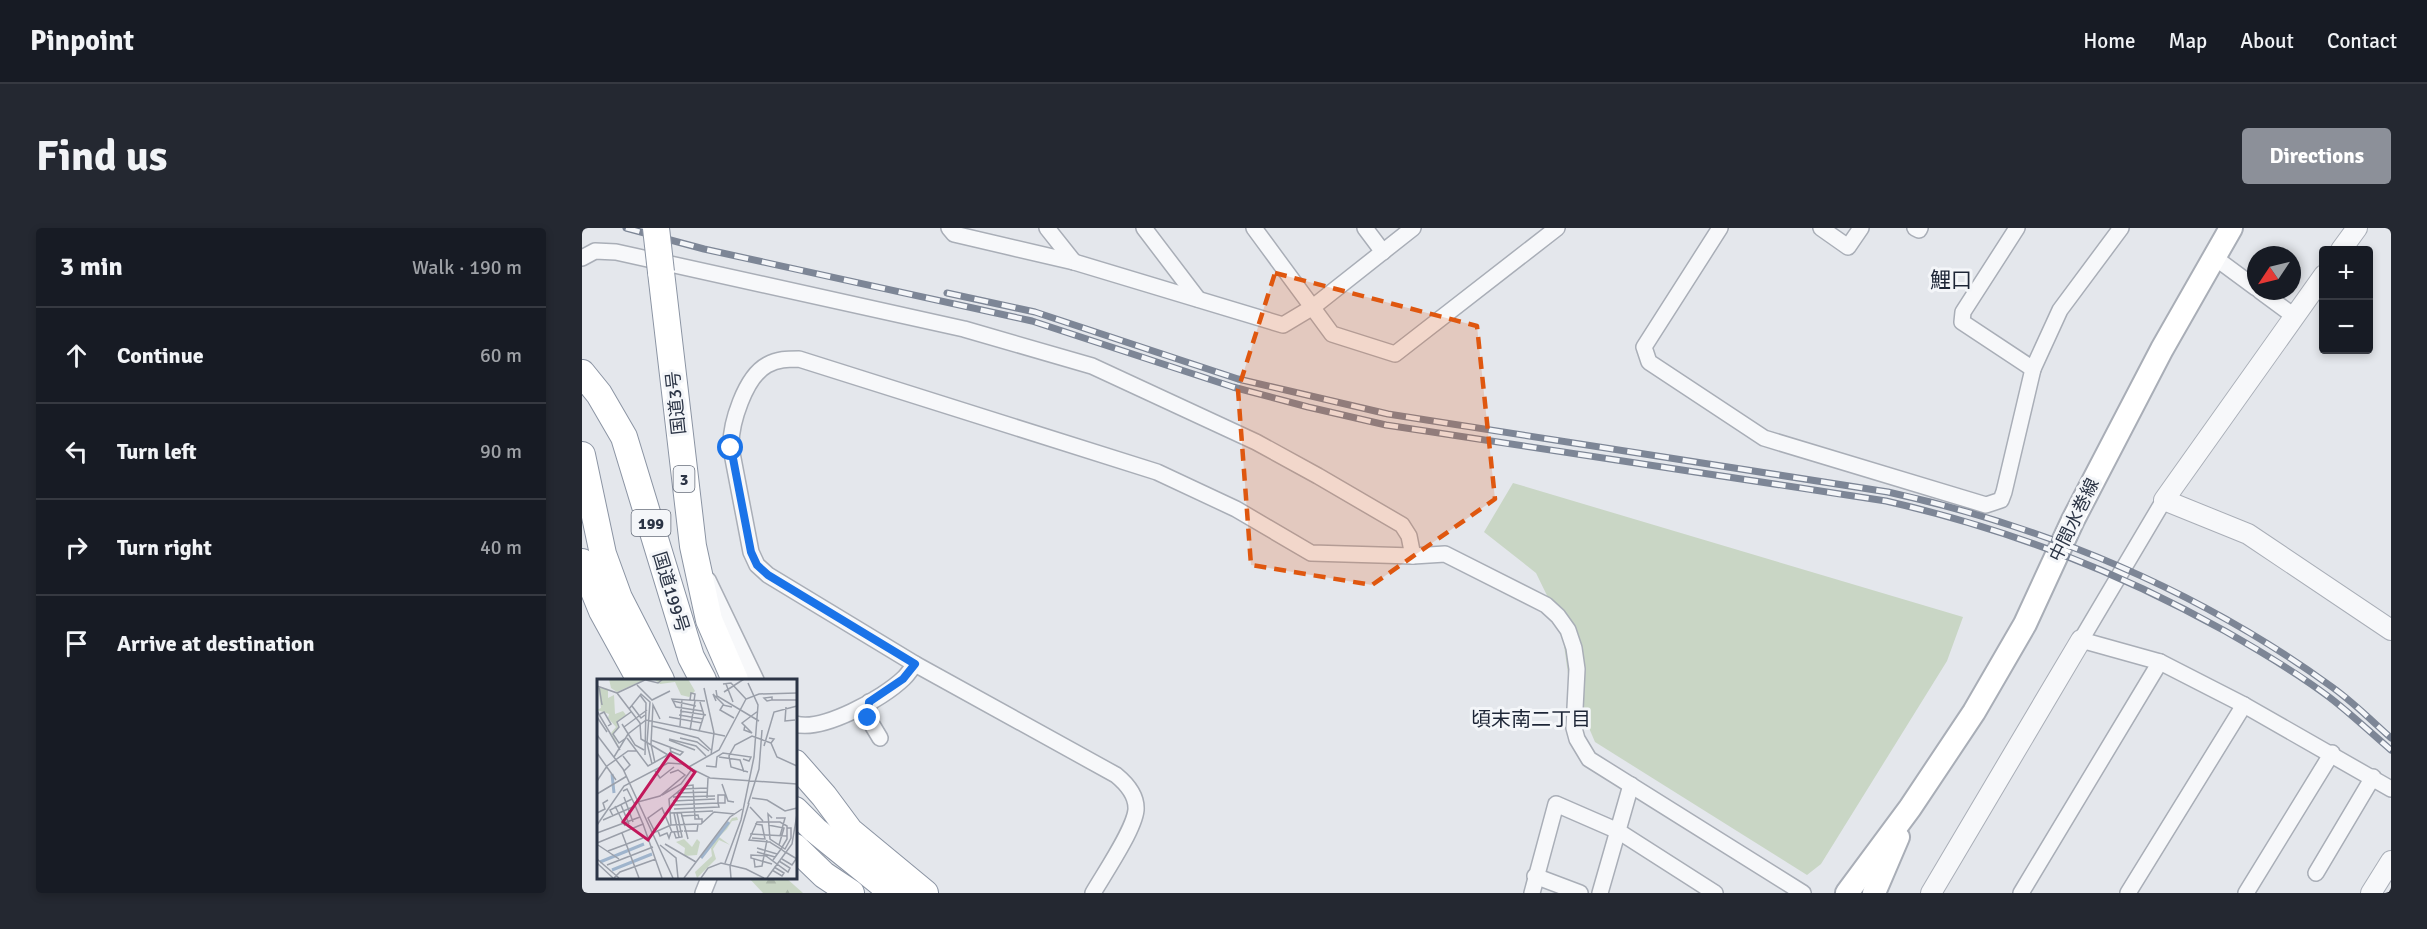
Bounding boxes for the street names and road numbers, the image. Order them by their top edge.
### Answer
street label: 国道3号 [662,370,690,436]
road number: 3 [674,466,694,492]
street label: 中間水巻線 [2044,475,2104,565]
road number: 199 [632,510,670,536]
street label: 国道199号 [648,549,694,635]

